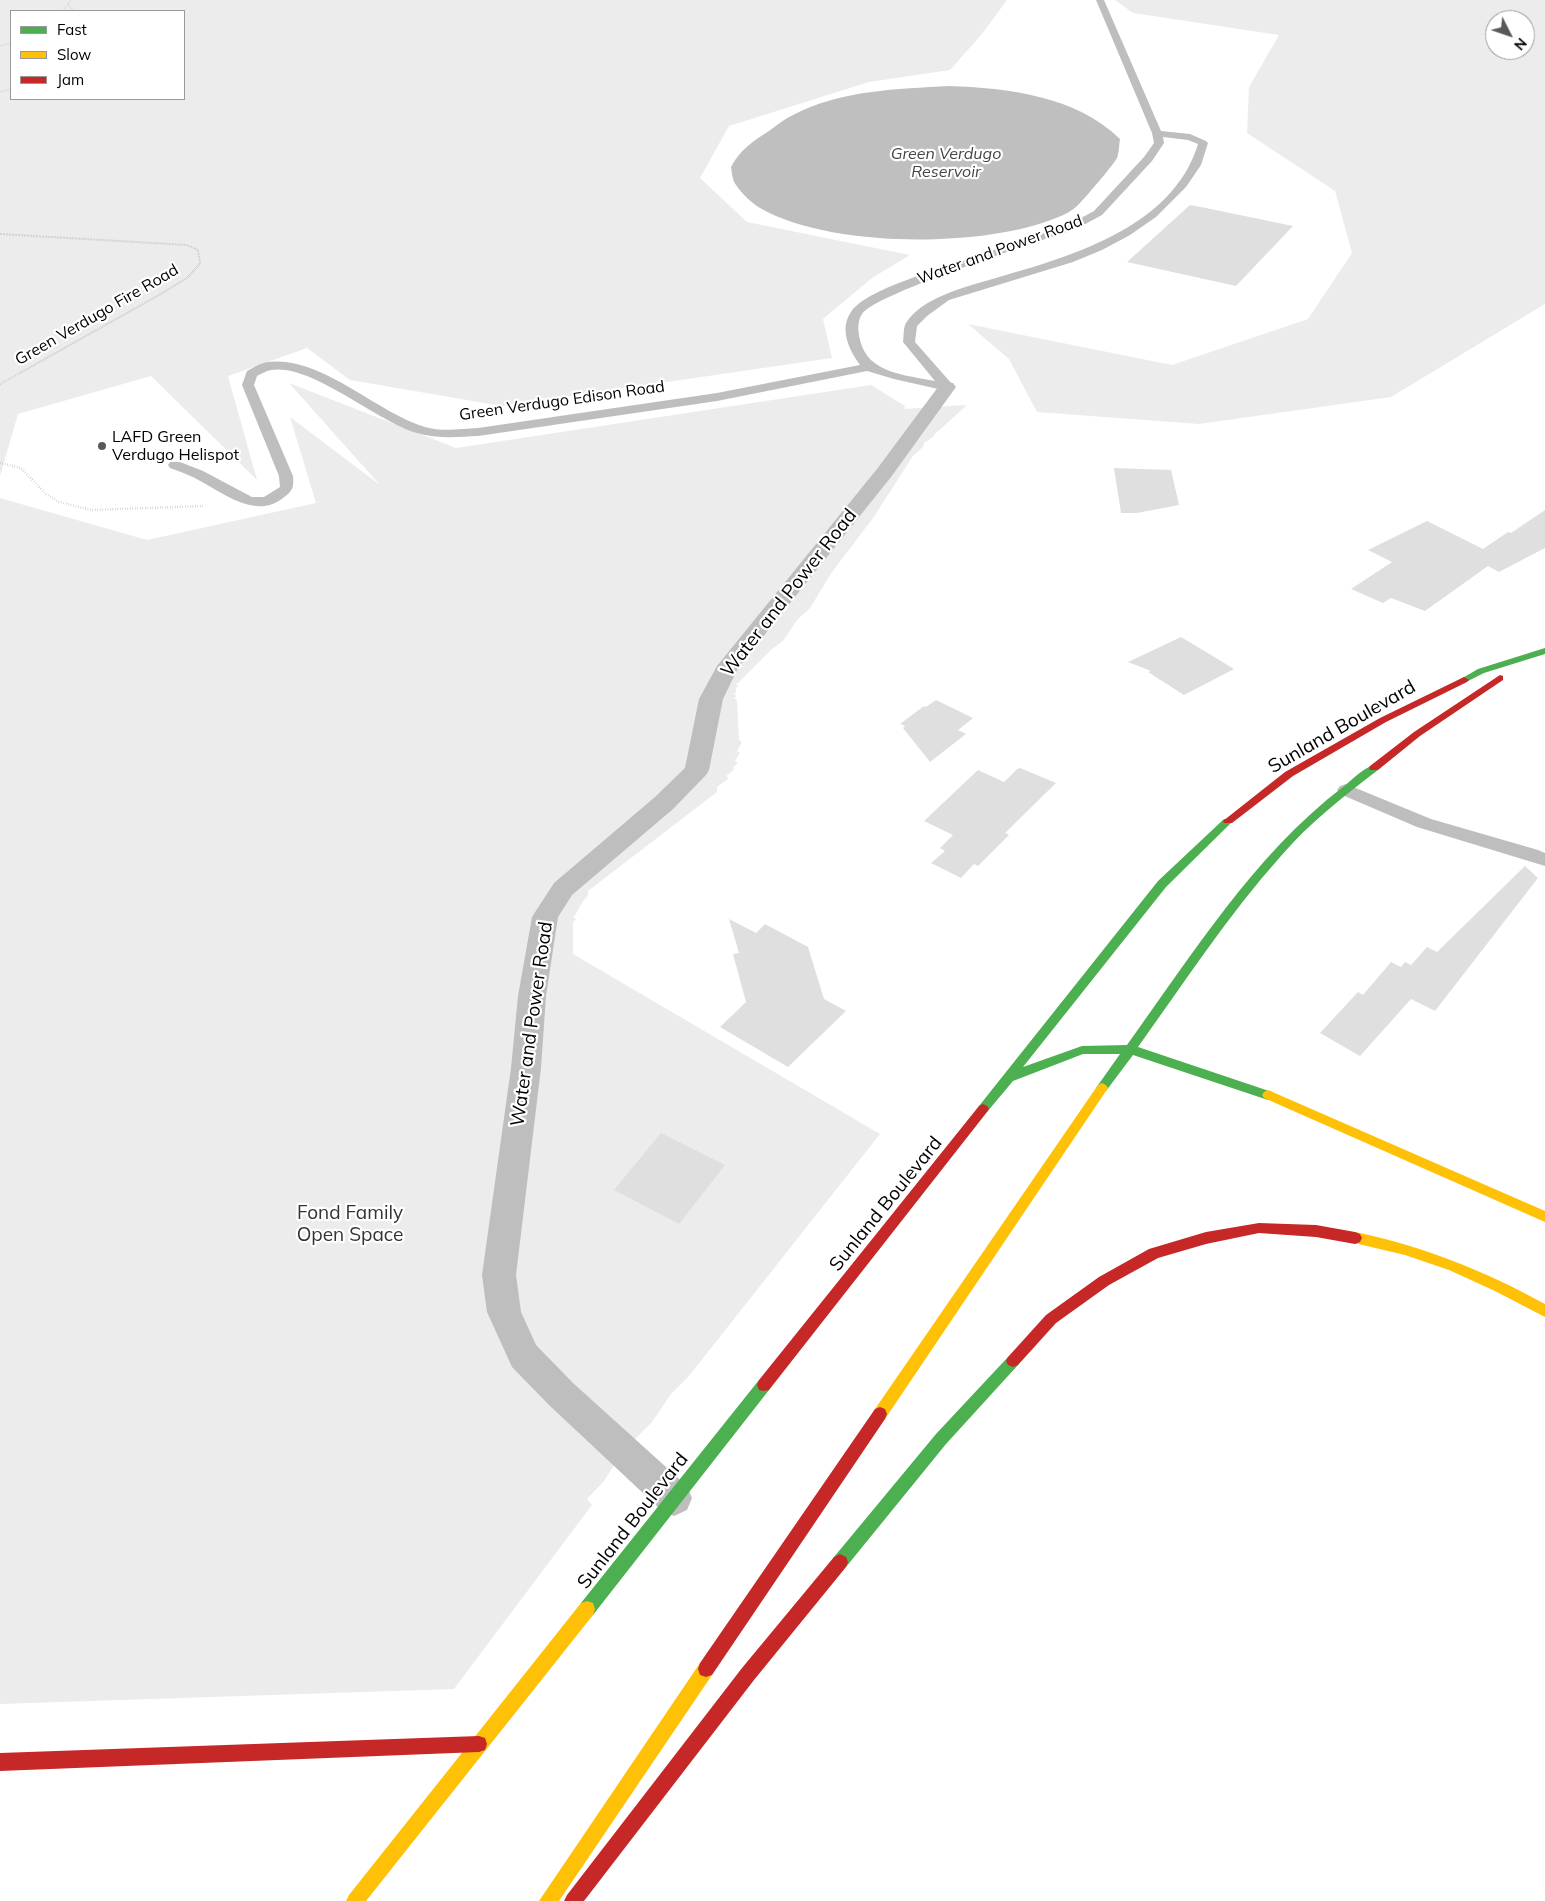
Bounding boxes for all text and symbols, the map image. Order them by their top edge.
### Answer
legend [10,10,185,100]
north arrow [1485,10,1535,60]
text: Fast [57,20,87,39]
text: N [1510,34,1531,54]
text: Slow [57,45,91,64]
text: Jam [57,70,84,89]
water label: Green Verdugo Reservoir [891,144,1001,182]
street label: Water and Power Road [915,211,1085,289]
street label: Green Verdugo Fire Road [12,260,182,370]
street label: Green Verdugo Edison Road [458,377,666,425]
place label: LAFD Green Verdugo Helispot [112,427,239,465]
marker: LAFD Green Verdugo Helispot [96,440,108,452]
street label: Water and Power Road [716,504,862,682]
street label: Sunland Boulevard [1264,676,1420,778]
street label: Water and Power Road [506,920,558,1128]
street label: Sunland Boulevard [825,1132,947,1276]
park label: Fond Family Open Space [297,1202,403,1246]
street label: Sunland Boulevard [573,1448,693,1594]

